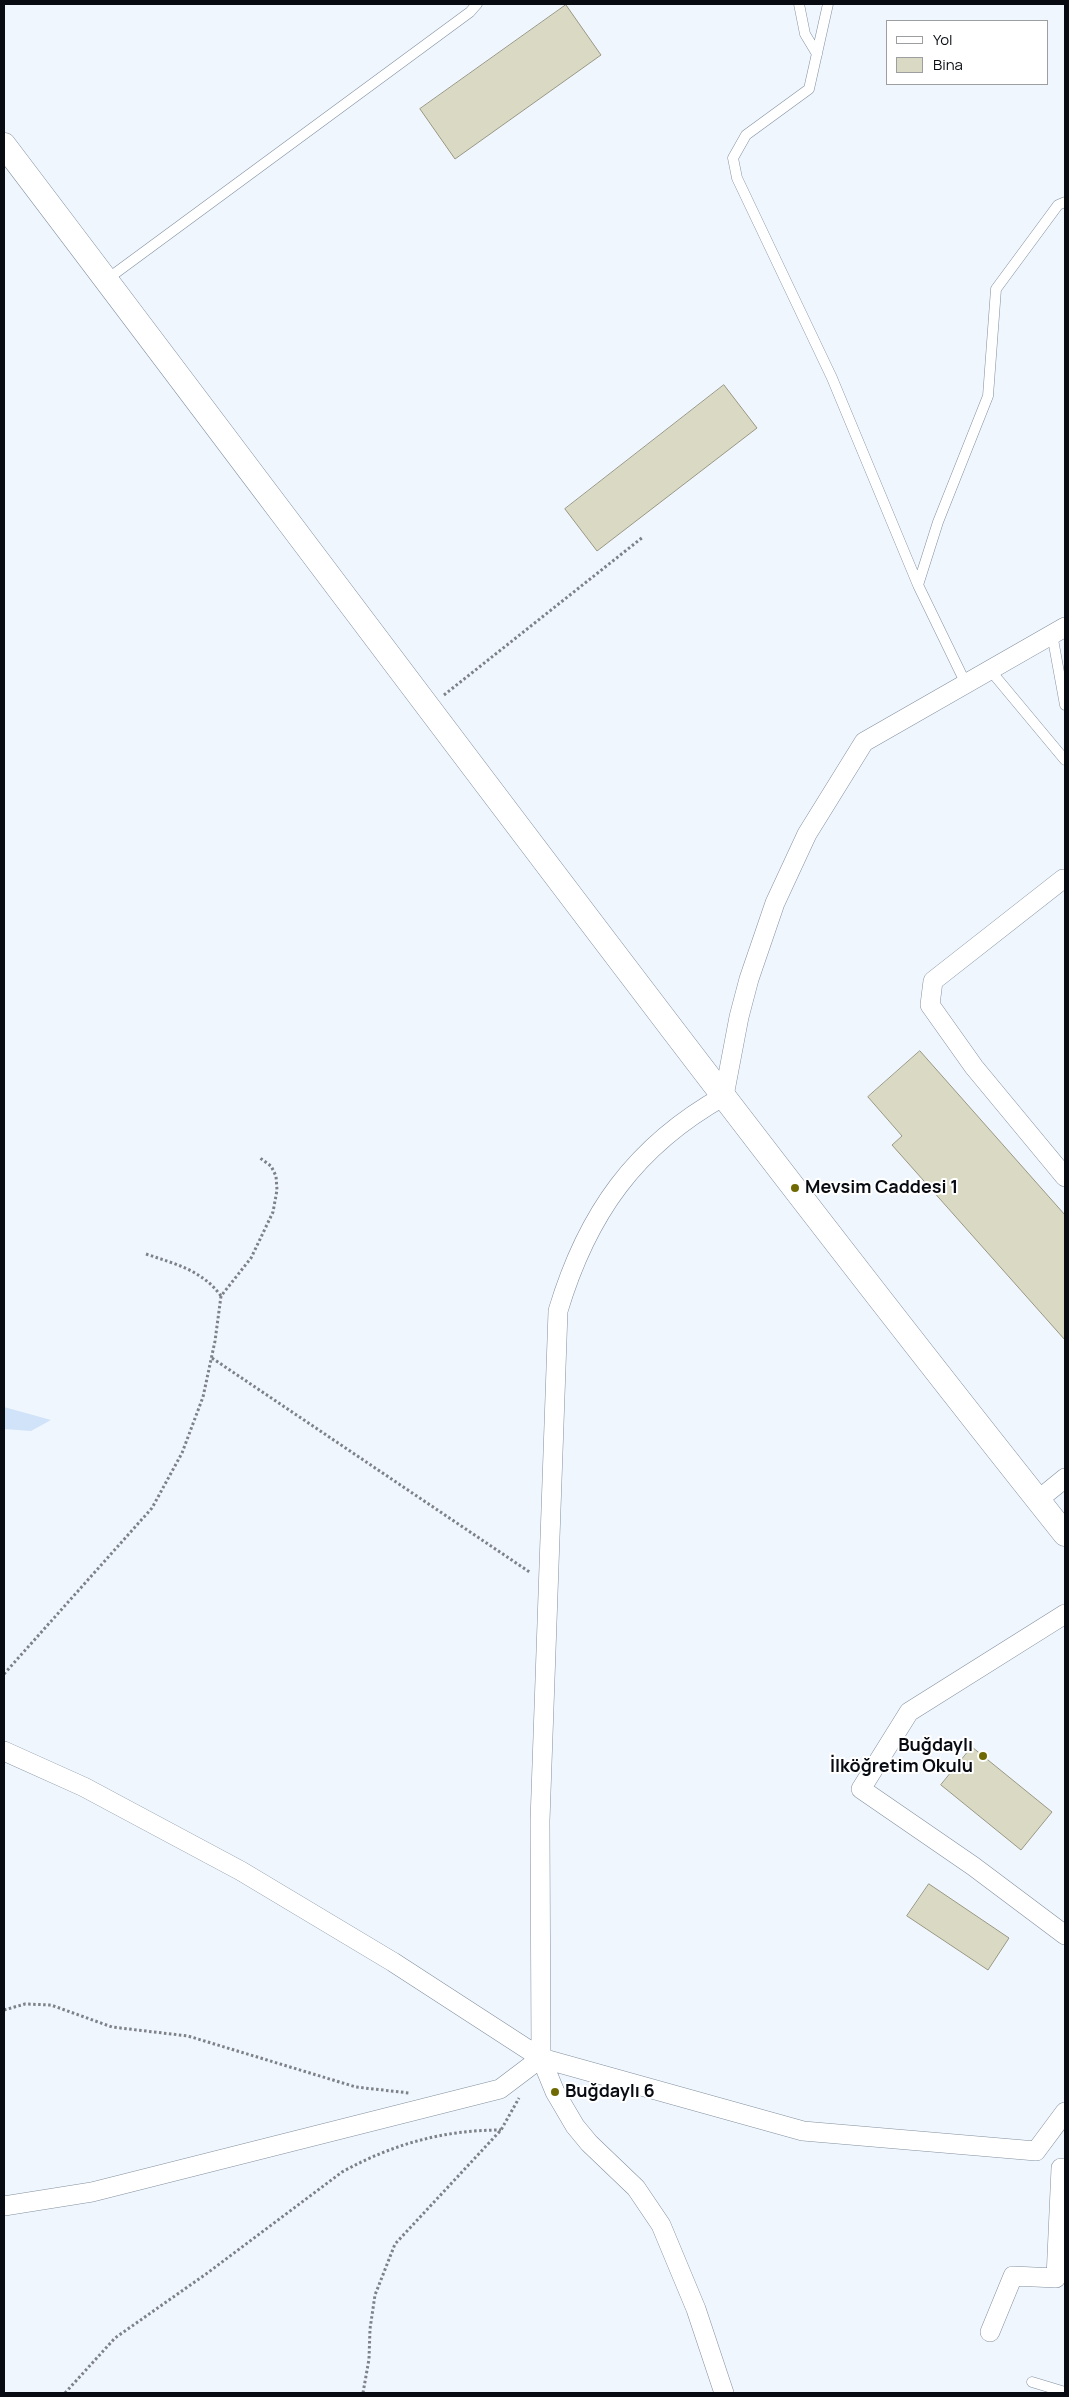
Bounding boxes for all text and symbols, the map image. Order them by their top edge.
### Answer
legend [886,20,1049,85]
text: Yol [933,29,953,50]
text: Bina [933,54,963,75]
place label: Mevsim Caddesi 1 [805,1177,958,1199]
marker: Mevsim Caddesi 1 [789,1182,801,1194]
place label: Buğdaylı İlköğretim Okulu [830,1735,973,1778]
marker: Buğdaylı İlköğretim Okulu [977,1750,989,1762]
place label: Buğdaylı 6 [565,2081,655,2103]
marker: Buğdaylı 6 [549,2086,561,2098]

